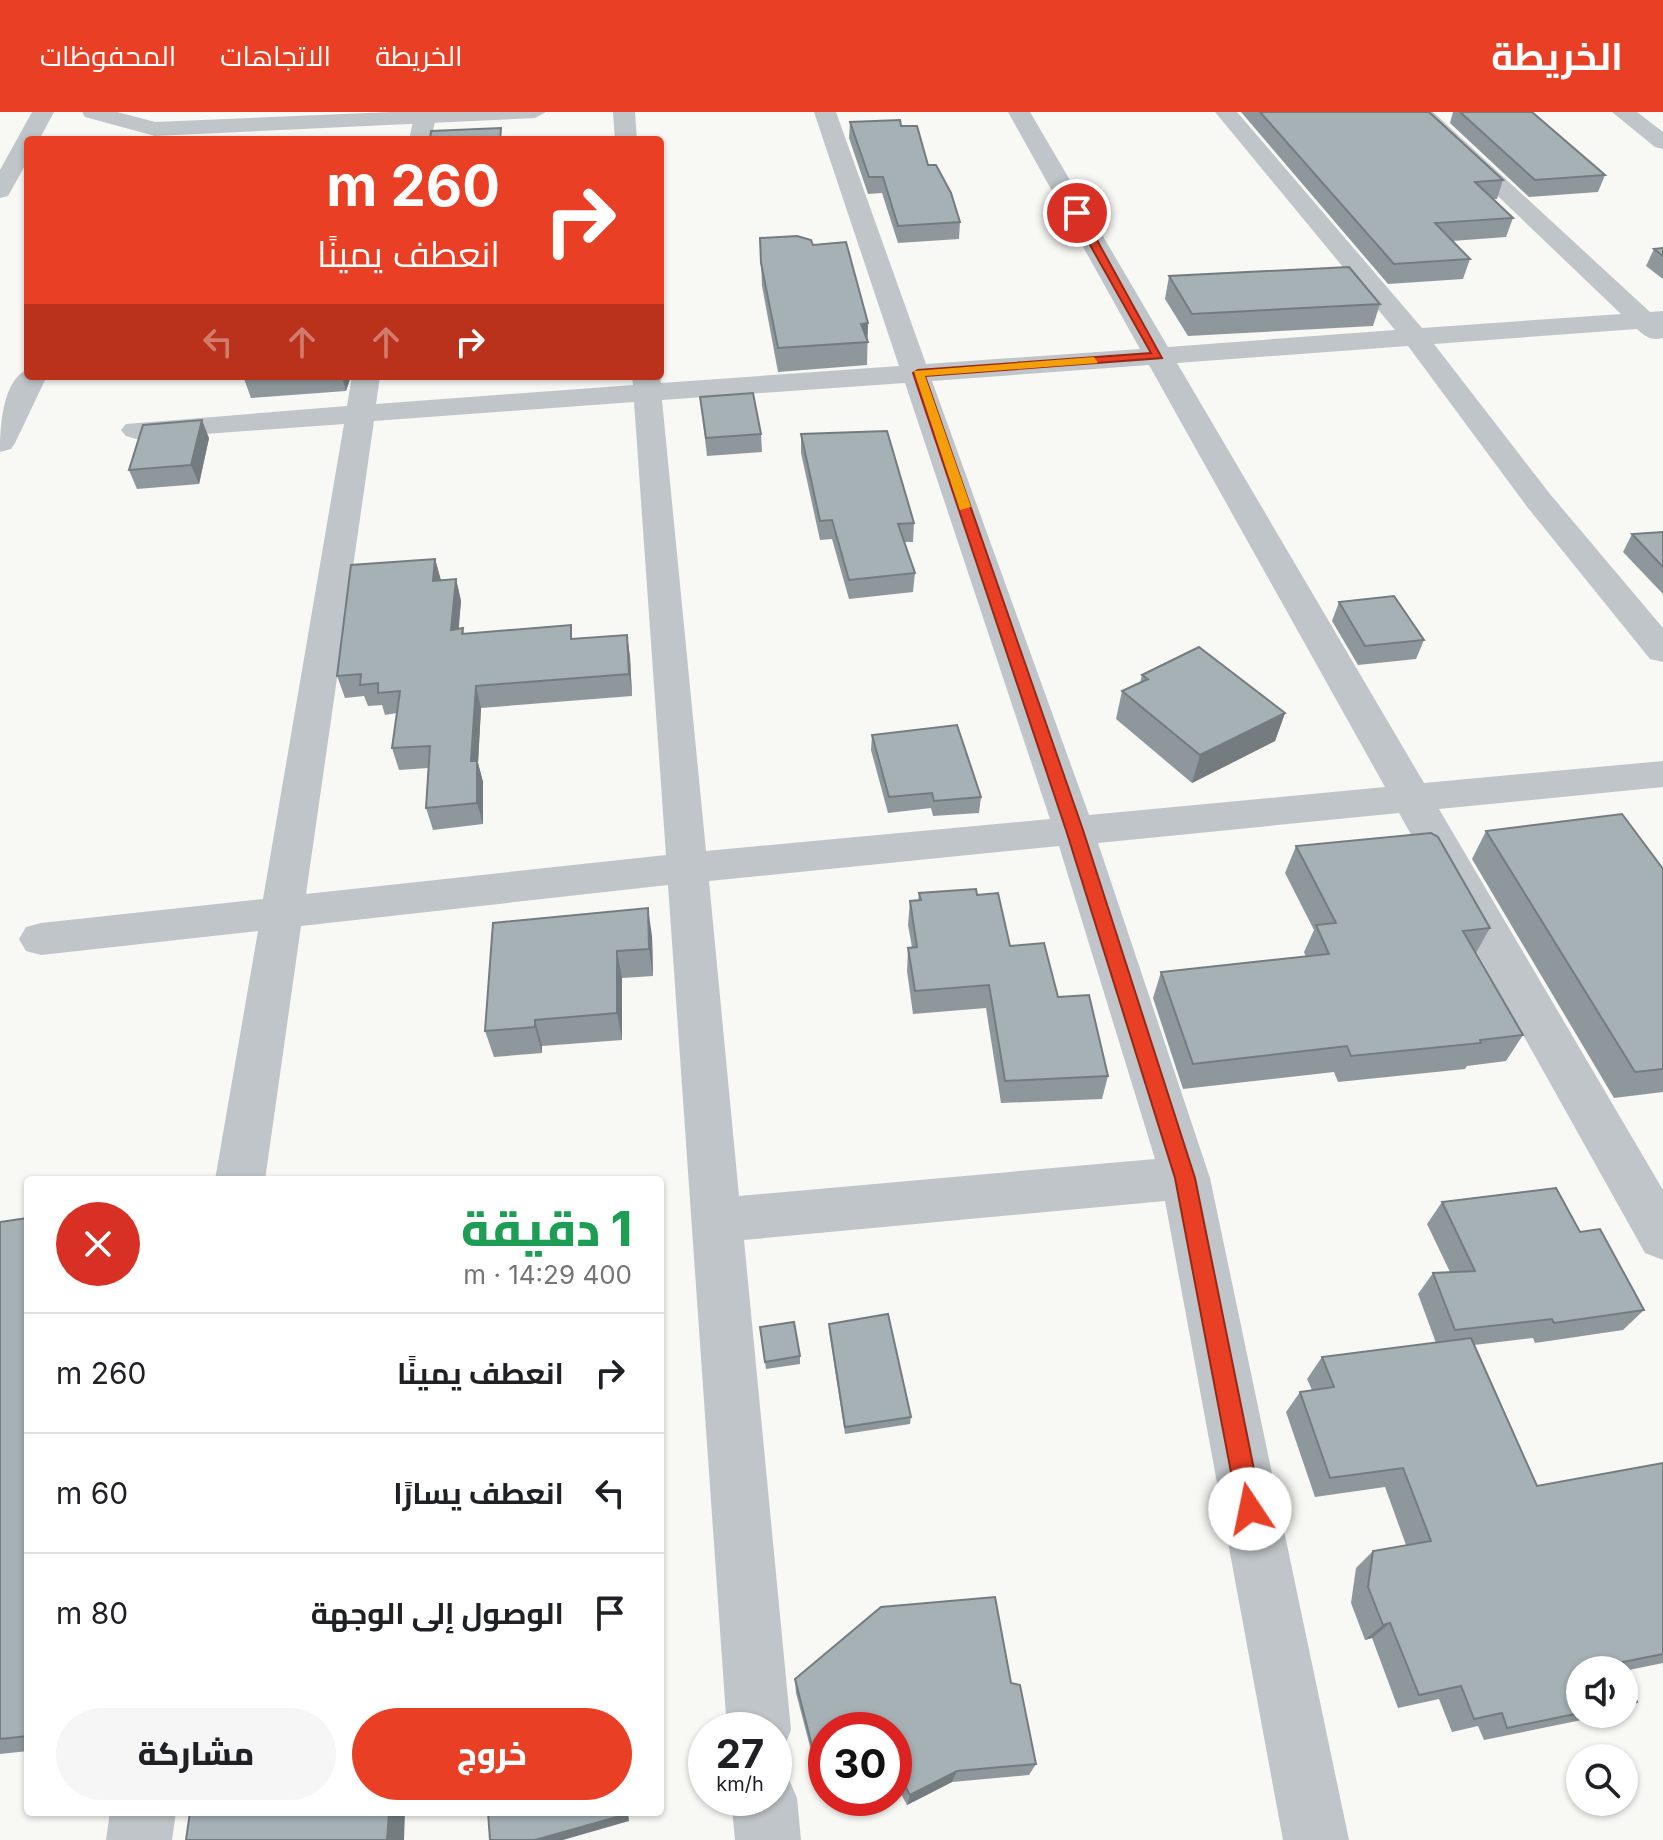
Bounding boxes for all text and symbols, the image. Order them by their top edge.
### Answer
text: الخريطة [1491,33,1623,79]
text: المحفوظات [40,39,176,73]
text: الاتجاهات [220,39,331,73]
text: الخريطة [375,39,463,73]
text: 260 m [326,152,500,220]
icon: right [528,168,632,272]
pin [1043,179,1111,247]
icon: arrive [1055,191,1099,235]
text: انعطف يمينًا [317,232,500,276]
icon: left [196,320,240,364]
icon: ahead [280,320,324,364]
icon: ahead [364,320,408,364]
icon: right [448,320,492,364]
text: 1 دقيقة [461,1199,632,1258]
button: close [56,1202,140,1286]
text: 400 m · 14:29 [463,1259,632,1290]
icon: right [588,1351,632,1395]
text: 260 m [56,1355,147,1391]
text: انعطف يمينًا [397,1355,564,1391]
position arrow [1208,1467,1292,1551]
icon: left [588,1471,632,1515]
text: 60 m [56,1475,128,1511]
text: انعطف يسارًا [393,1475,564,1511]
icon: arrive [588,1591,632,1635]
text: 80 m [56,1595,128,1631]
text: الوصول إلى الوجهة [311,1595,564,1631]
map controls [1566,1656,1638,1816]
button: sound [1566,1656,1638,1728]
button: مشاركة [56,1708,336,1800]
button: خروج [352,1708,632,1800]
speed limit sign: 30 [808,1712,912,1816]
text: 27 [716,1729,764,1778]
button: search [1566,1744,1638,1816]
text: km/h [716,1772,764,1796]

